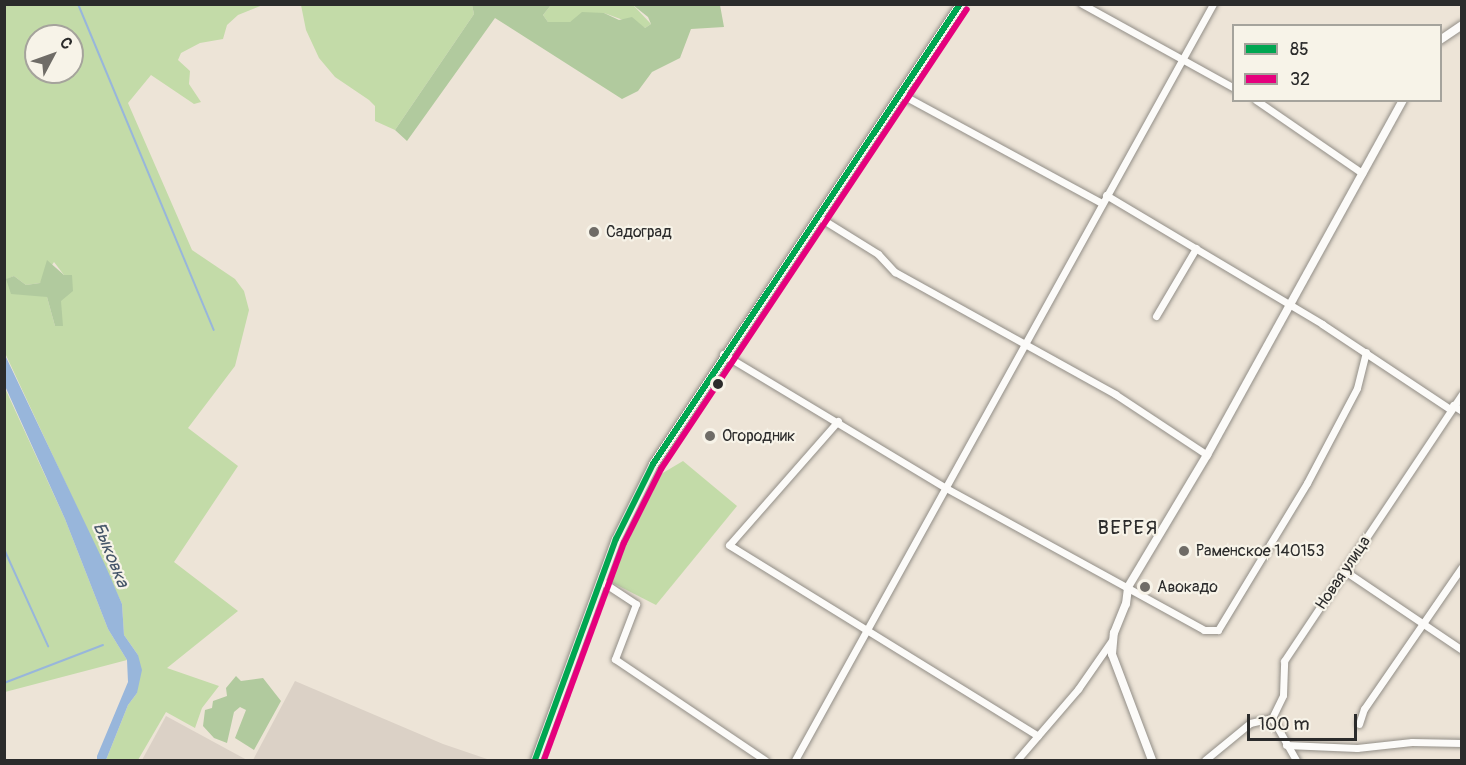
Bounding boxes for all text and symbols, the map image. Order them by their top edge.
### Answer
north arrow [24,24,84,84]
legend [1232,24,1442,102]
text: С [55,33,77,54]
text: 85 [1290,38,1309,61]
text: 32 [1290,68,1310,91]
place label: Садоград [606,222,672,242]
marker: Садоград [587,225,601,239]
unlabelled marker [712,378,724,390]
place label: Огородник [722,426,795,446]
marker: Огородник [703,429,717,443]
district label: ВЕРЕЯ [1097,515,1159,539]
water label: Быковка [87,520,133,590]
street label: Новая улица [1311,532,1375,614]
place label: Раменское 140153 [1196,541,1324,561]
marker: Раменское 140153 [1177,544,1191,558]
place label: Авокадо [1157,577,1218,597]
marker: Авокадо [1138,580,1152,594]
scale bar [1250,702,1360,740]
text: 100 m [1258,713,1310,736]

